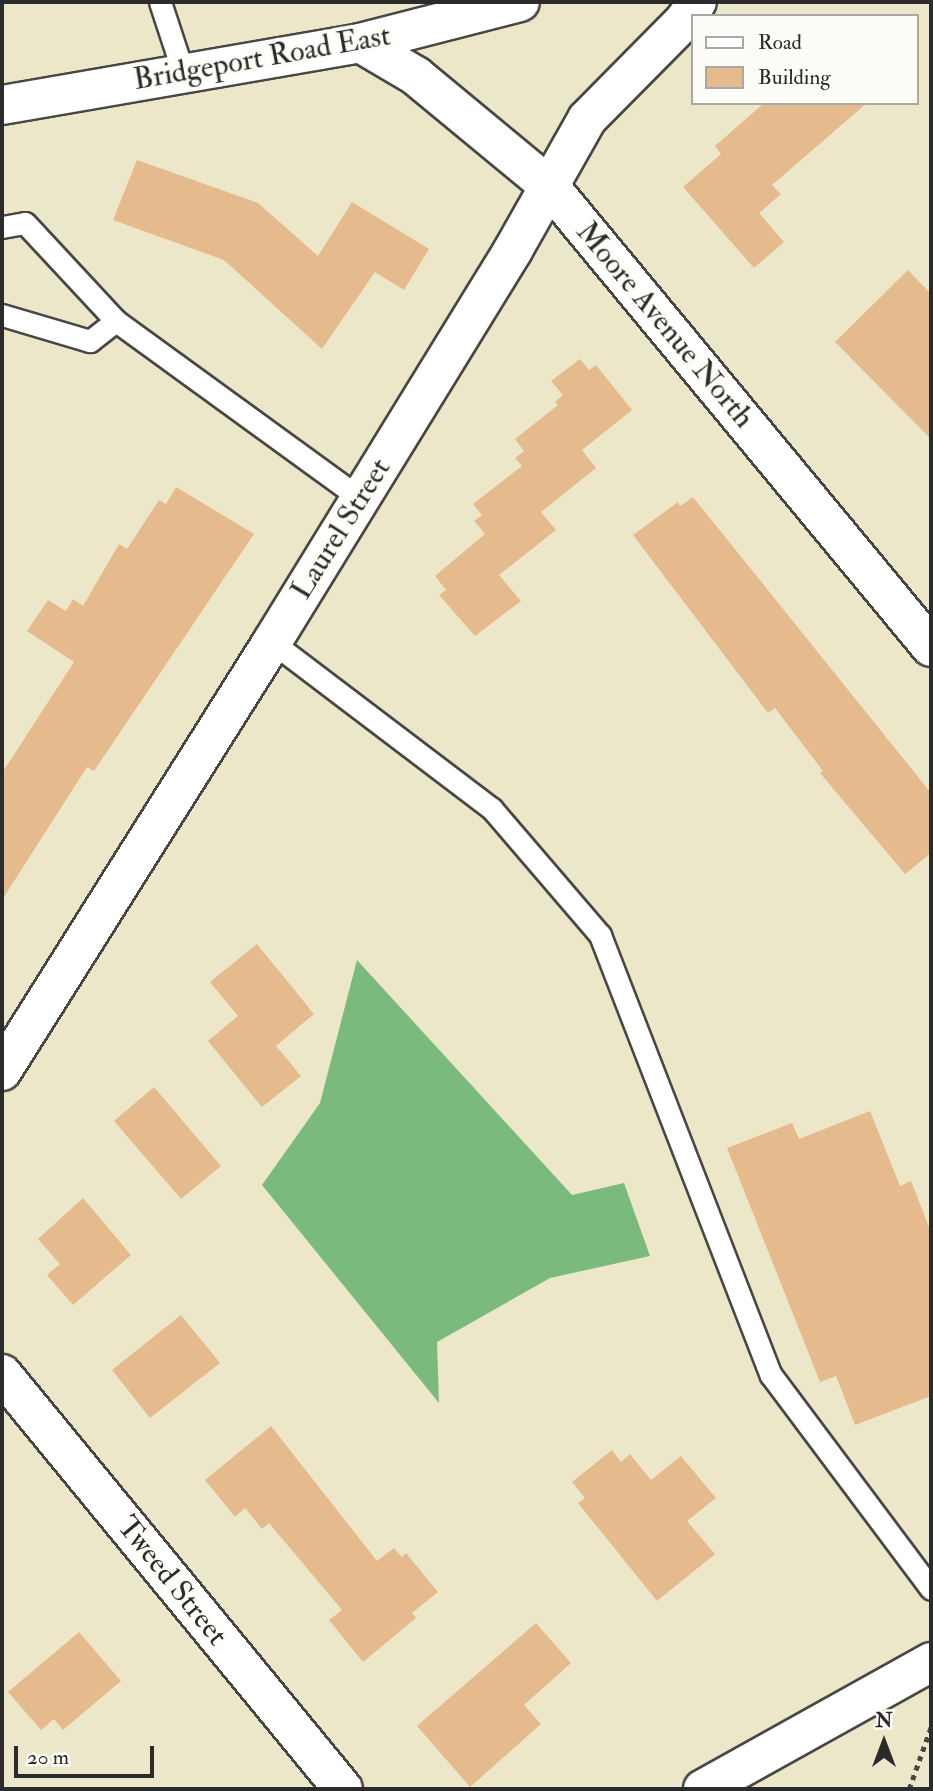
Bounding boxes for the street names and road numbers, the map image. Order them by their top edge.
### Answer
street label: Bridgeport Road East [131,18,393,98]
street label: Moore Avenue North [568,215,762,435]
street label: Laurel Street [283,452,399,606]
street label: Tweed Street [109,1509,235,1653]

